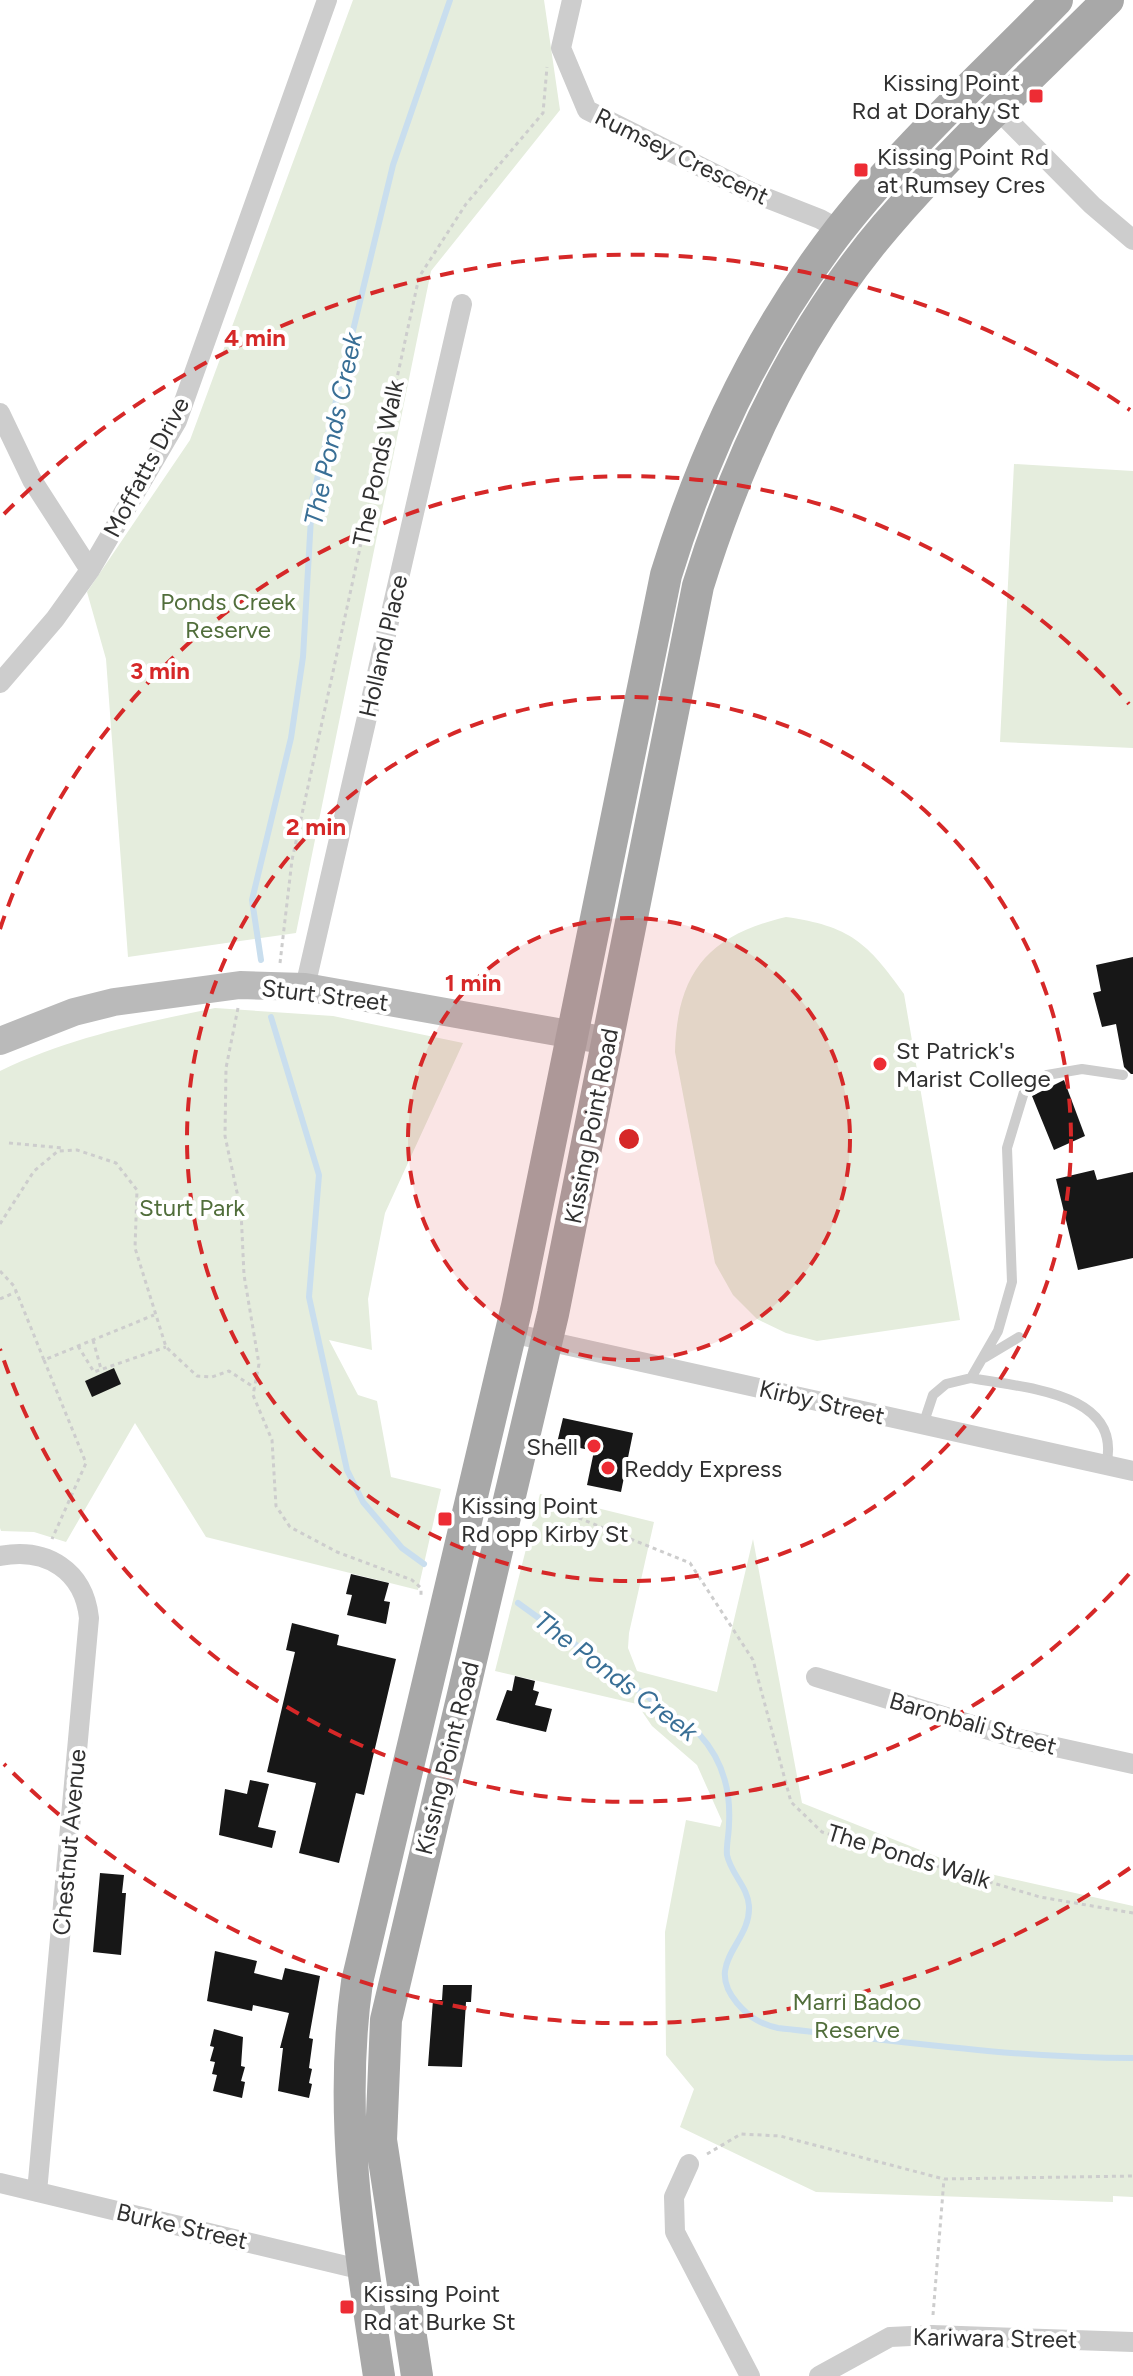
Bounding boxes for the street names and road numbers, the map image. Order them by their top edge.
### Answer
street label: Rumsey Crescent [590,101,774,211]
street label: The Ponds Walk [346,377,410,549]
street label: Moffatts Drive [97,392,195,542]
street label: Holland Place [352,572,414,720]
street label: Sturt Street [260,973,390,1017]
street label: Kissing Point Road [558,1026,624,1226]
street label: Kirby Street [756,1373,888,1431]
street label: Kissing Point Road [409,1658,485,1858]
street label: Baronbali Street [886,1685,1060,1761]
street label: Chestnut Avenue [46,1748,92,1936]
street label: The Ponds Walk [824,1817,994,1895]
street label: Burke Street [114,2197,250,2255]
street label: Kariwara Street [912,2322,1078,2354]

